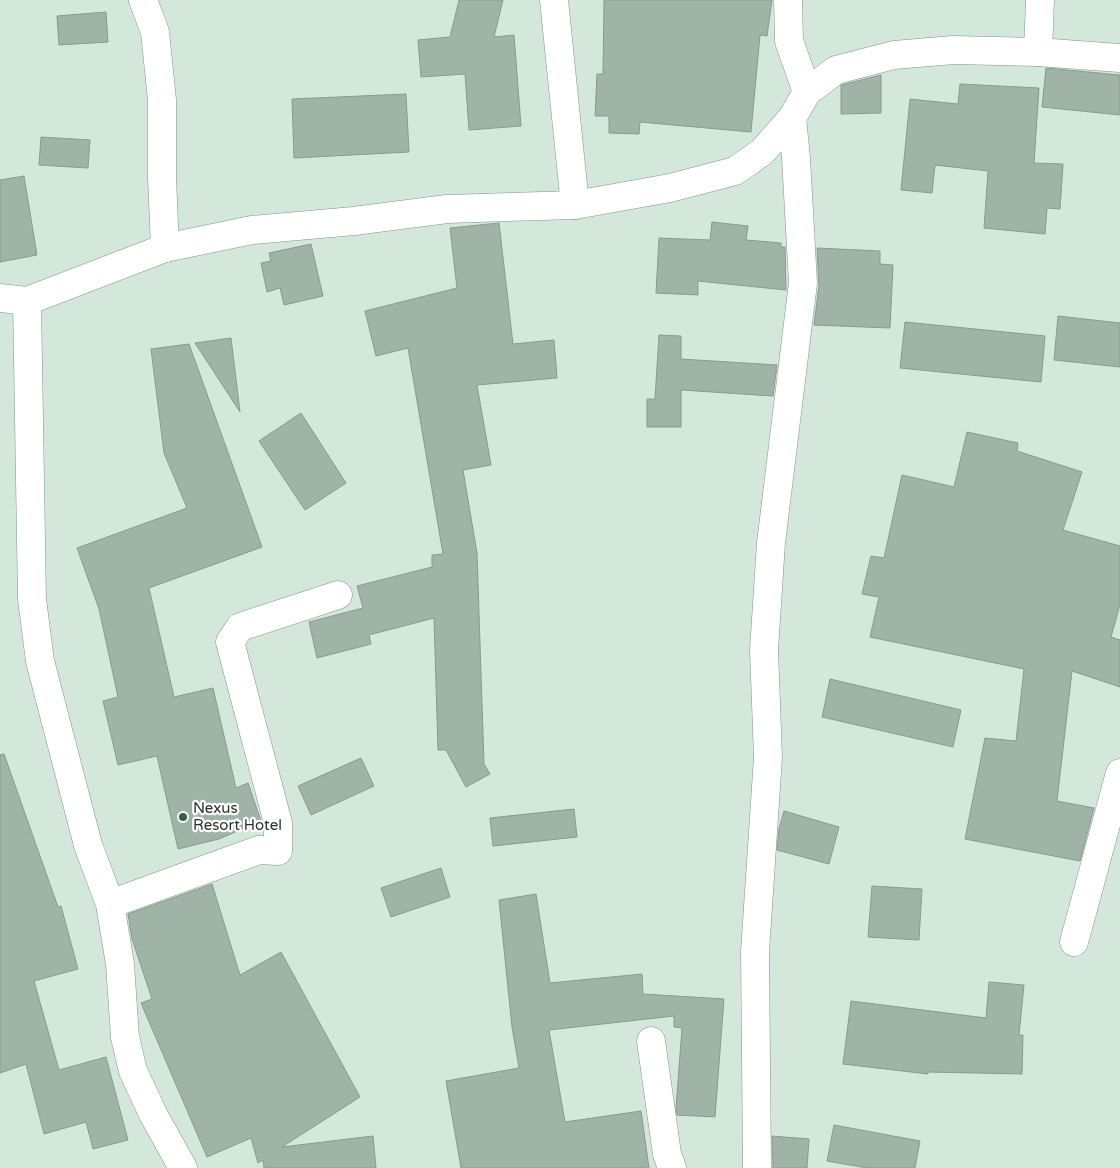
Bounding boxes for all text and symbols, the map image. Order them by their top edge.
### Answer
place label: Nexus Resort Hotel [193,799,282,834]
marker: Nexus Resort Hotel [177,811,189,823]

